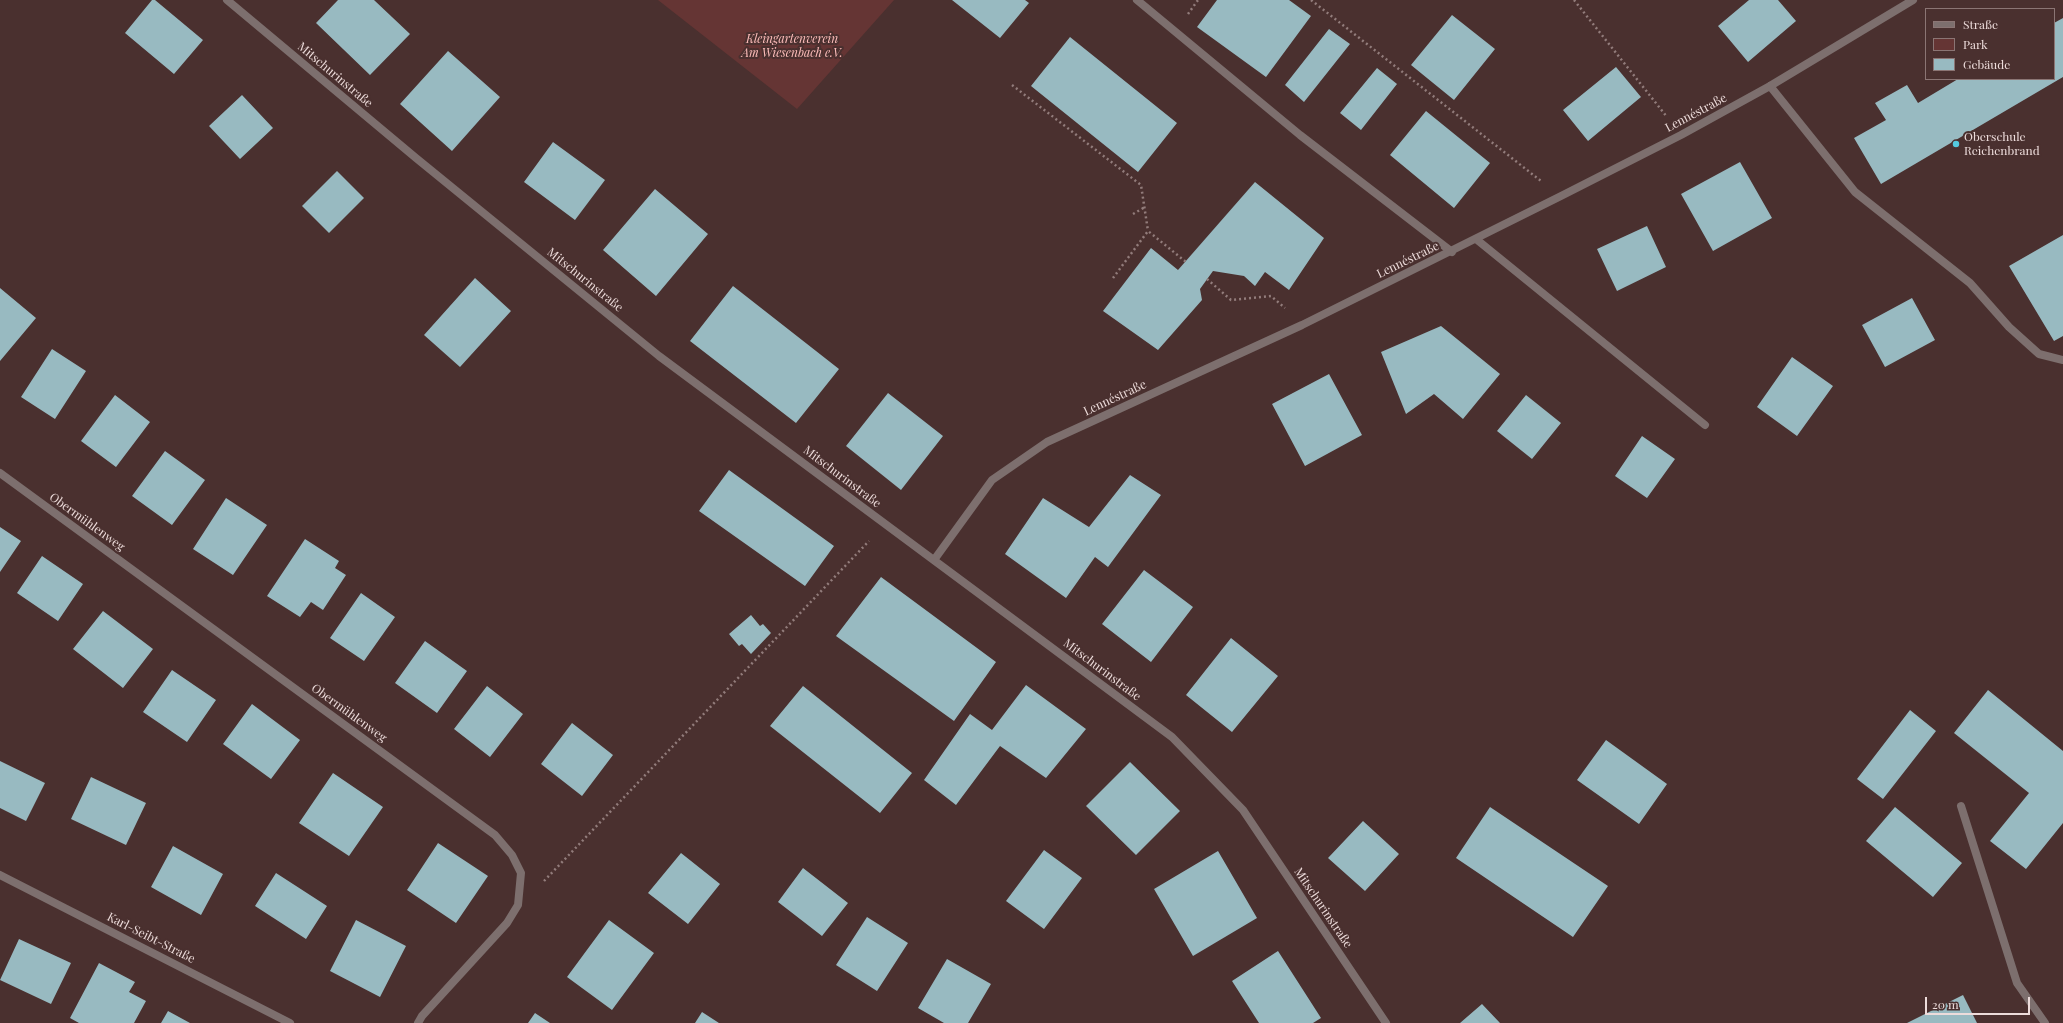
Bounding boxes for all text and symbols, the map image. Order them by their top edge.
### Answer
legend [1925,8,2055,80]
text: Straße [1963,16,1998,32]
park label: Kleingartenverein Am Wiesenbach e.V. [741,32,843,60]
text: Park [1963,36,1988,52]
street label: Mitschurinstraße [295,39,375,111]
text: Gebäude [1963,56,2010,72]
street label: Lennéstraße [1663,91,1729,135]
place label: Oberschule Reichenbrand [1964,130,2040,158]
marker: Oberschule Reichenbrand [1951,139,1961,149]
street label: Lennéstraße [1374,239,1442,281]
street label: Mitschurinstraße [544,245,626,315]
street label: Lennéstraße [1081,377,1149,419]
street label: Mitschurinstraße [800,443,884,511]
street label: Obermühlenweg [46,490,128,554]
street label: Mitschurinstraße [1060,636,1144,704]
street label: Obermühlenweg [308,681,390,745]
street label: Mitschurinstraße [1291,865,1355,951]
street label: Karl-Seibt-Straße [105,910,197,966]
scale bar [1927,989,2032,1015]
text: 20 m [1932,996,1959,1012]

